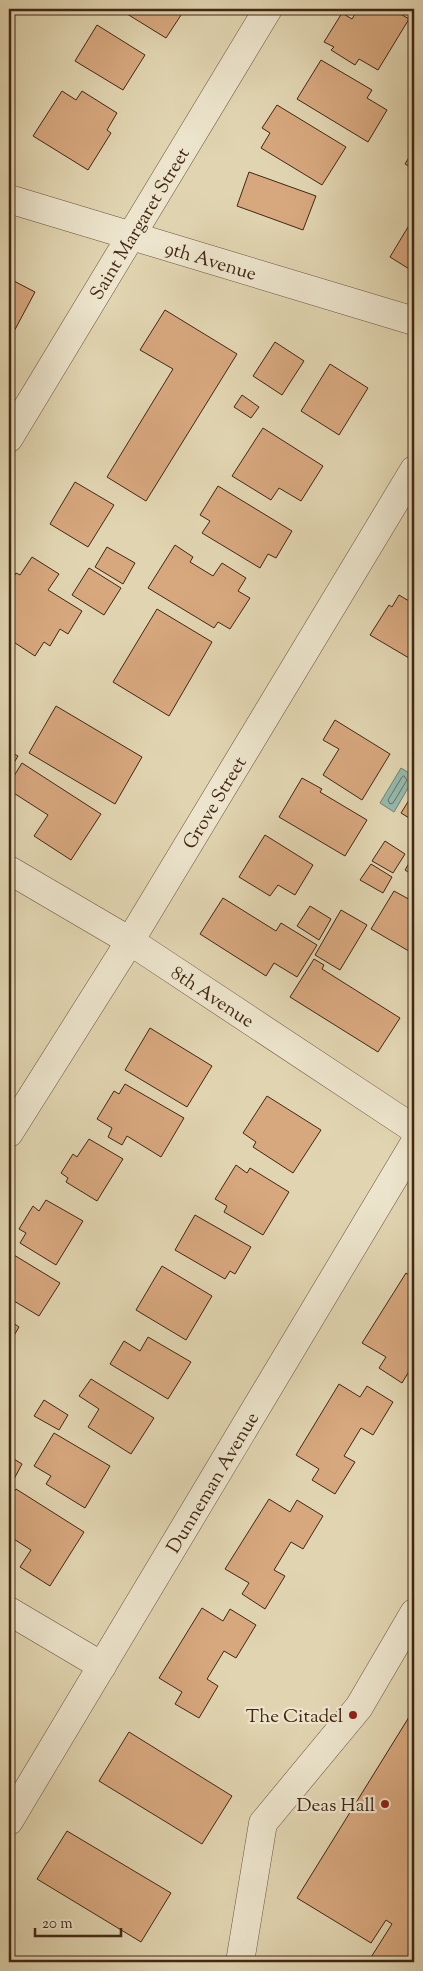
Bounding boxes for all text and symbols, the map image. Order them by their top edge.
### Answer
street label: Saint Margaret Street [84,143,198,306]
street label: 9th Avenue [161,236,260,289]
street label: Grove Street [177,752,254,855]
street label: 8th Avenue [165,961,259,1036]
street label: Dunneman Avenue [161,1407,267,1559]
place label: The Citadel [246,1704,343,1731]
marker: The Citadel [347,1709,359,1721]
place label: Deas Hall [296,1793,375,1820]
marker: Deas Hall [379,1798,391,1810]
scale bar [35,1906,121,1938]
text: 20 m [42,1914,73,1935]

